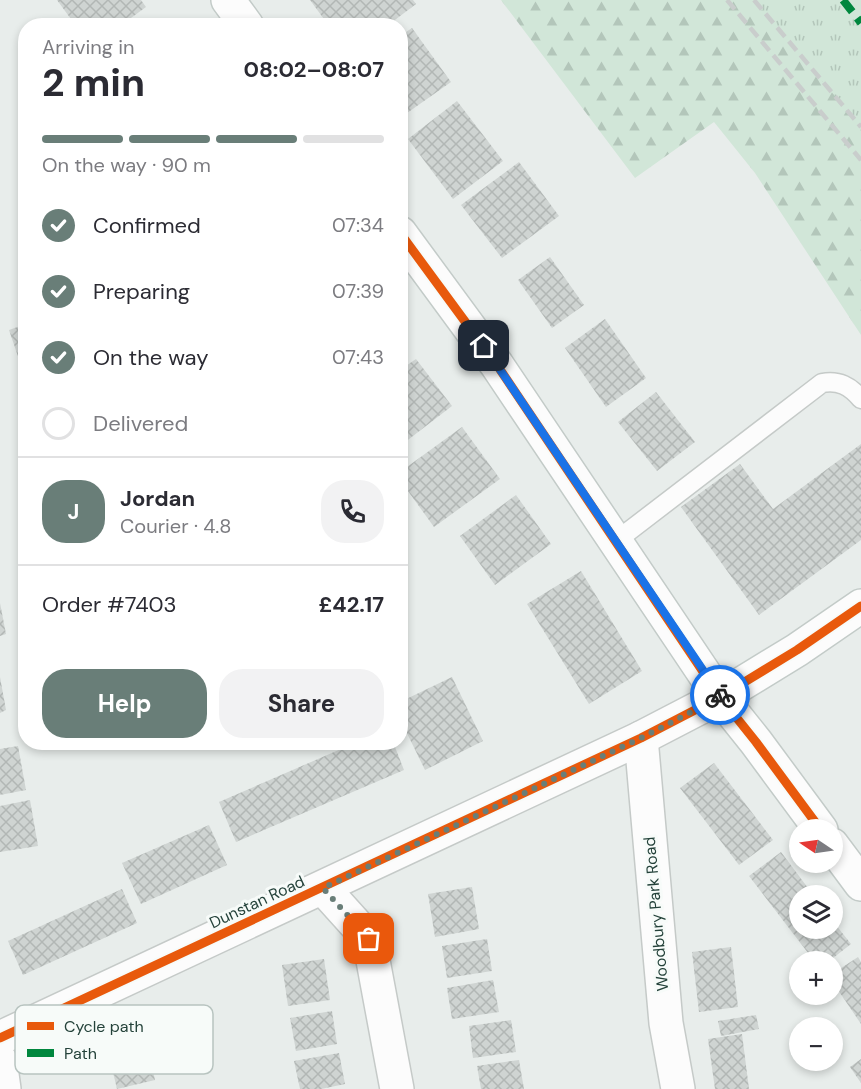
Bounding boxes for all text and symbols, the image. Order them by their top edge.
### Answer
text: Arriving in [42,34,134,60]
text: 08:02–08:07 [243,55,384,84]
text: 2 min [42,57,145,108]
text: On the way · 90 m [42,152,211,178]
icon: check [42,209,75,242]
text: Confirmed [93,211,201,240]
text: 07:34 [332,212,384,238]
icon: check [42,275,75,308]
text: Preparing [93,277,190,306]
text: 07:39 [332,278,384,304]
pin [458,320,509,371]
icon: home [467,329,500,362]
icon: check [42,341,75,374]
text: On the way [93,343,208,372]
text: 07:43 [332,344,384,370]
text: Delivered [93,409,188,438]
button: phone [321,480,384,543]
text: Jordan [120,484,195,513]
text: J [68,497,79,526]
text: Courier · 4.8 [120,513,231,539]
text: Order #7403 [42,590,177,619]
text: £42.17 [319,590,384,619]
courier [690,665,750,725]
button: Help [42,669,207,738]
button: Share [219,669,384,738]
icon: bike [704,679,737,712]
north arrow [789,819,843,873]
map controls [789,819,843,1071]
street label: Woodbury Park Road [639,836,673,992]
street label: Dunstan Road [206,871,308,933]
button: layers [789,885,843,939]
pin [343,913,394,964]
icon: bag [352,922,385,955]
button: + [789,951,843,1005]
legend [15,1005,213,1074]
text: Cycle path [64,1016,144,1037]
button: − [789,1017,843,1071]
text: Path [64,1043,97,1064]

